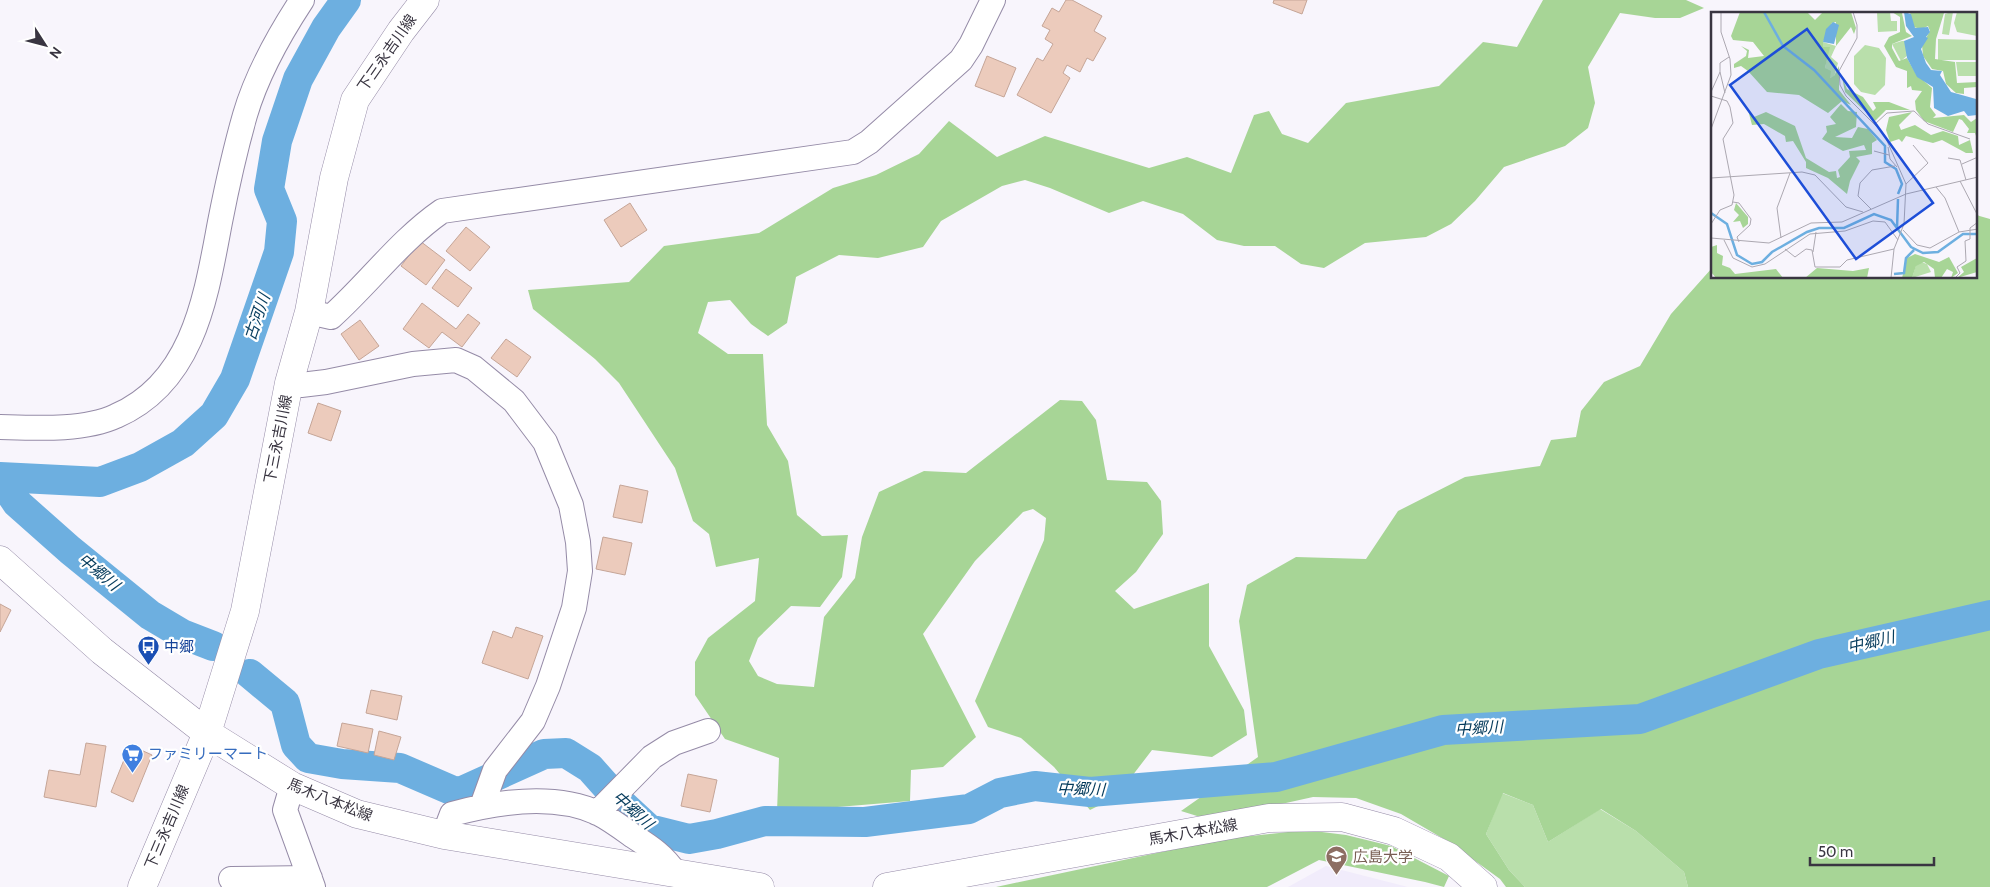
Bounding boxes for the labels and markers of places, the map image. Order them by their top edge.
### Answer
bus stop icon: 中郷 [136,635,160,666]
place label: 中郷 [164,638,194,656]
supermarket icon: ファミリーマート [120,742,144,773]
place label: ファミリーマート [148,745,268,763]
school or university icon: 広島大学 [1325,845,1349,876]
place label: 広島大学 [1353,848,1413,866]

